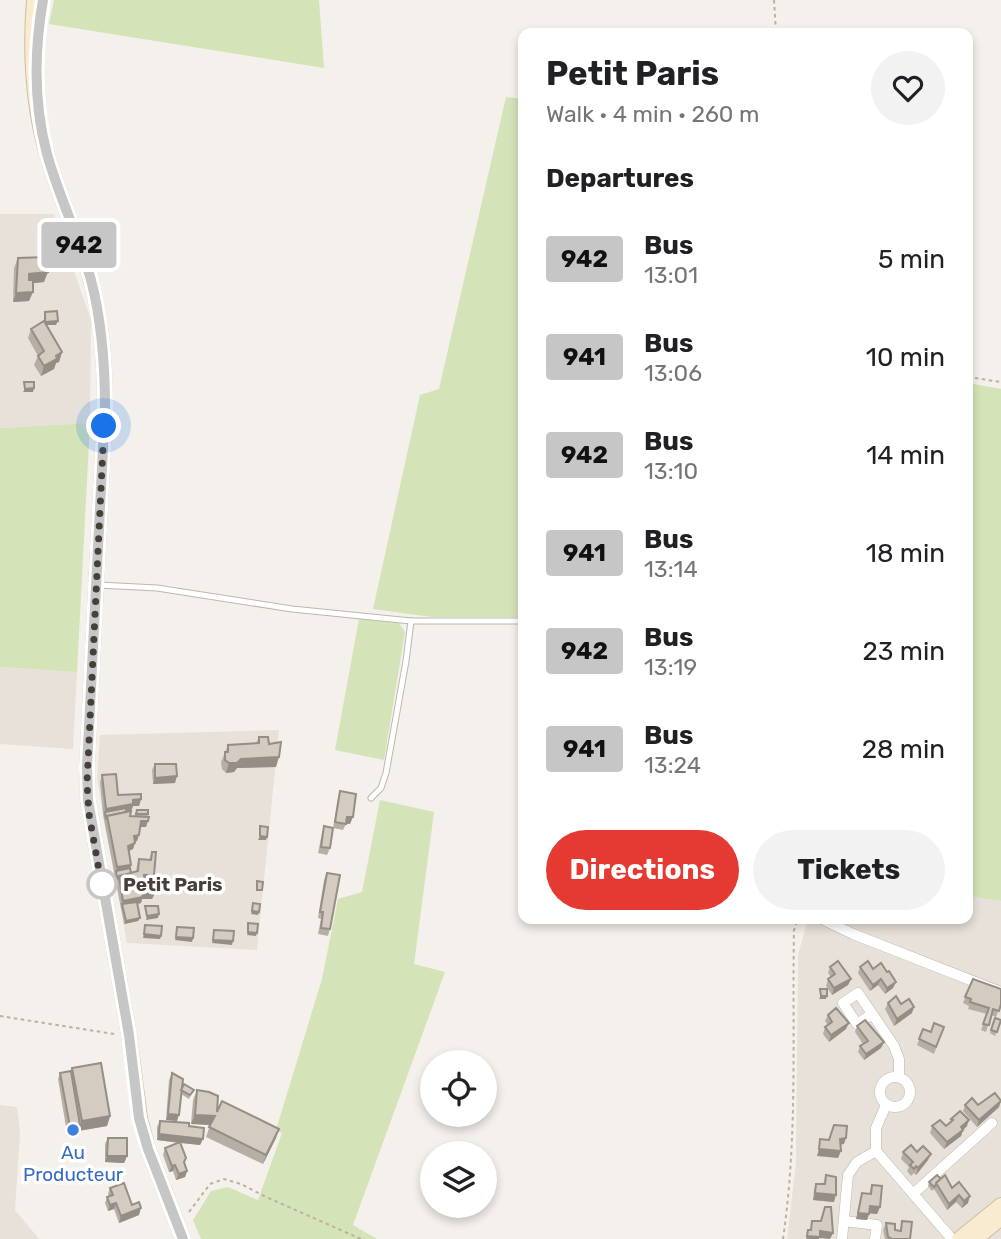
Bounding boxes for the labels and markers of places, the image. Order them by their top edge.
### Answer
marker: Petit Paris [87,869,117,899]
place label: Petit Paris [123,873,223,896]
marker: Au Producteur [65,1122,81,1138]
place label: Au Producteur [23,1141,124,1186]

